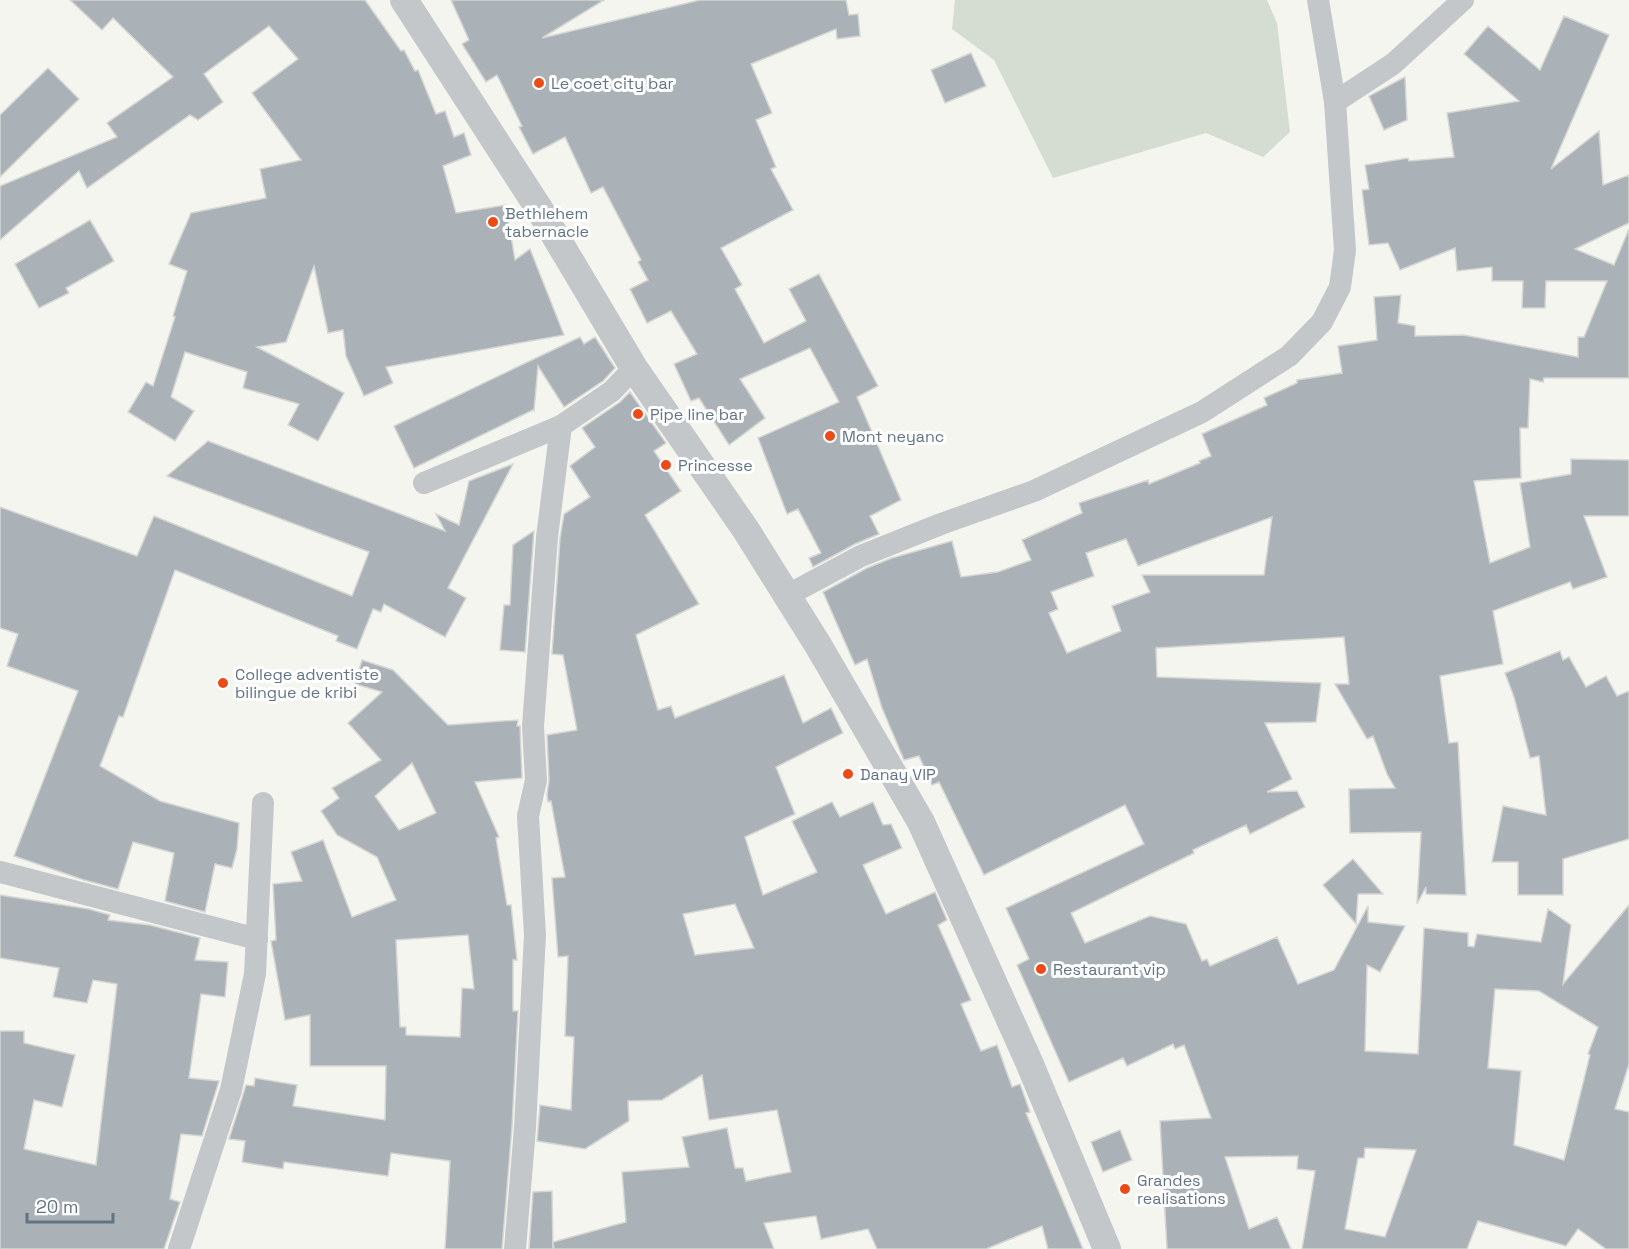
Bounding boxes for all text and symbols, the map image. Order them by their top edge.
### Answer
place label: Le coet city bar [551,73,674,94]
marker: Le coet city bar [532,76,546,90]
place label: Bethlehem tabernacle [505,203,589,242]
marker: Bethlehem tabernacle [486,215,500,229]
place label: Pipe line bar [650,404,744,425]
marker: Pipe line bar [631,407,645,421]
place label: Mont neyanc [842,426,944,447]
marker: Mont neyanc [823,429,837,443]
place label: Princesse [678,455,753,476]
marker: Princesse [659,458,673,472]
place label: College adventiste bilingue de kribi [235,664,379,703]
marker: College adventiste bilingue de kribi [216,676,230,690]
place label: Danay VIP [860,764,936,785]
marker: Danay VIP [841,767,855,781]
place label: Restaurant vip [1053,959,1166,980]
marker: Restaurant vip [1034,962,1048,976]
place label: Grandes realisations [1137,1170,1226,1209]
marker: Grandes realisations [1118,1182,1132,1196]
scale bar [27,1186,112,1224]
text: 20 m [36,1195,79,1218]

